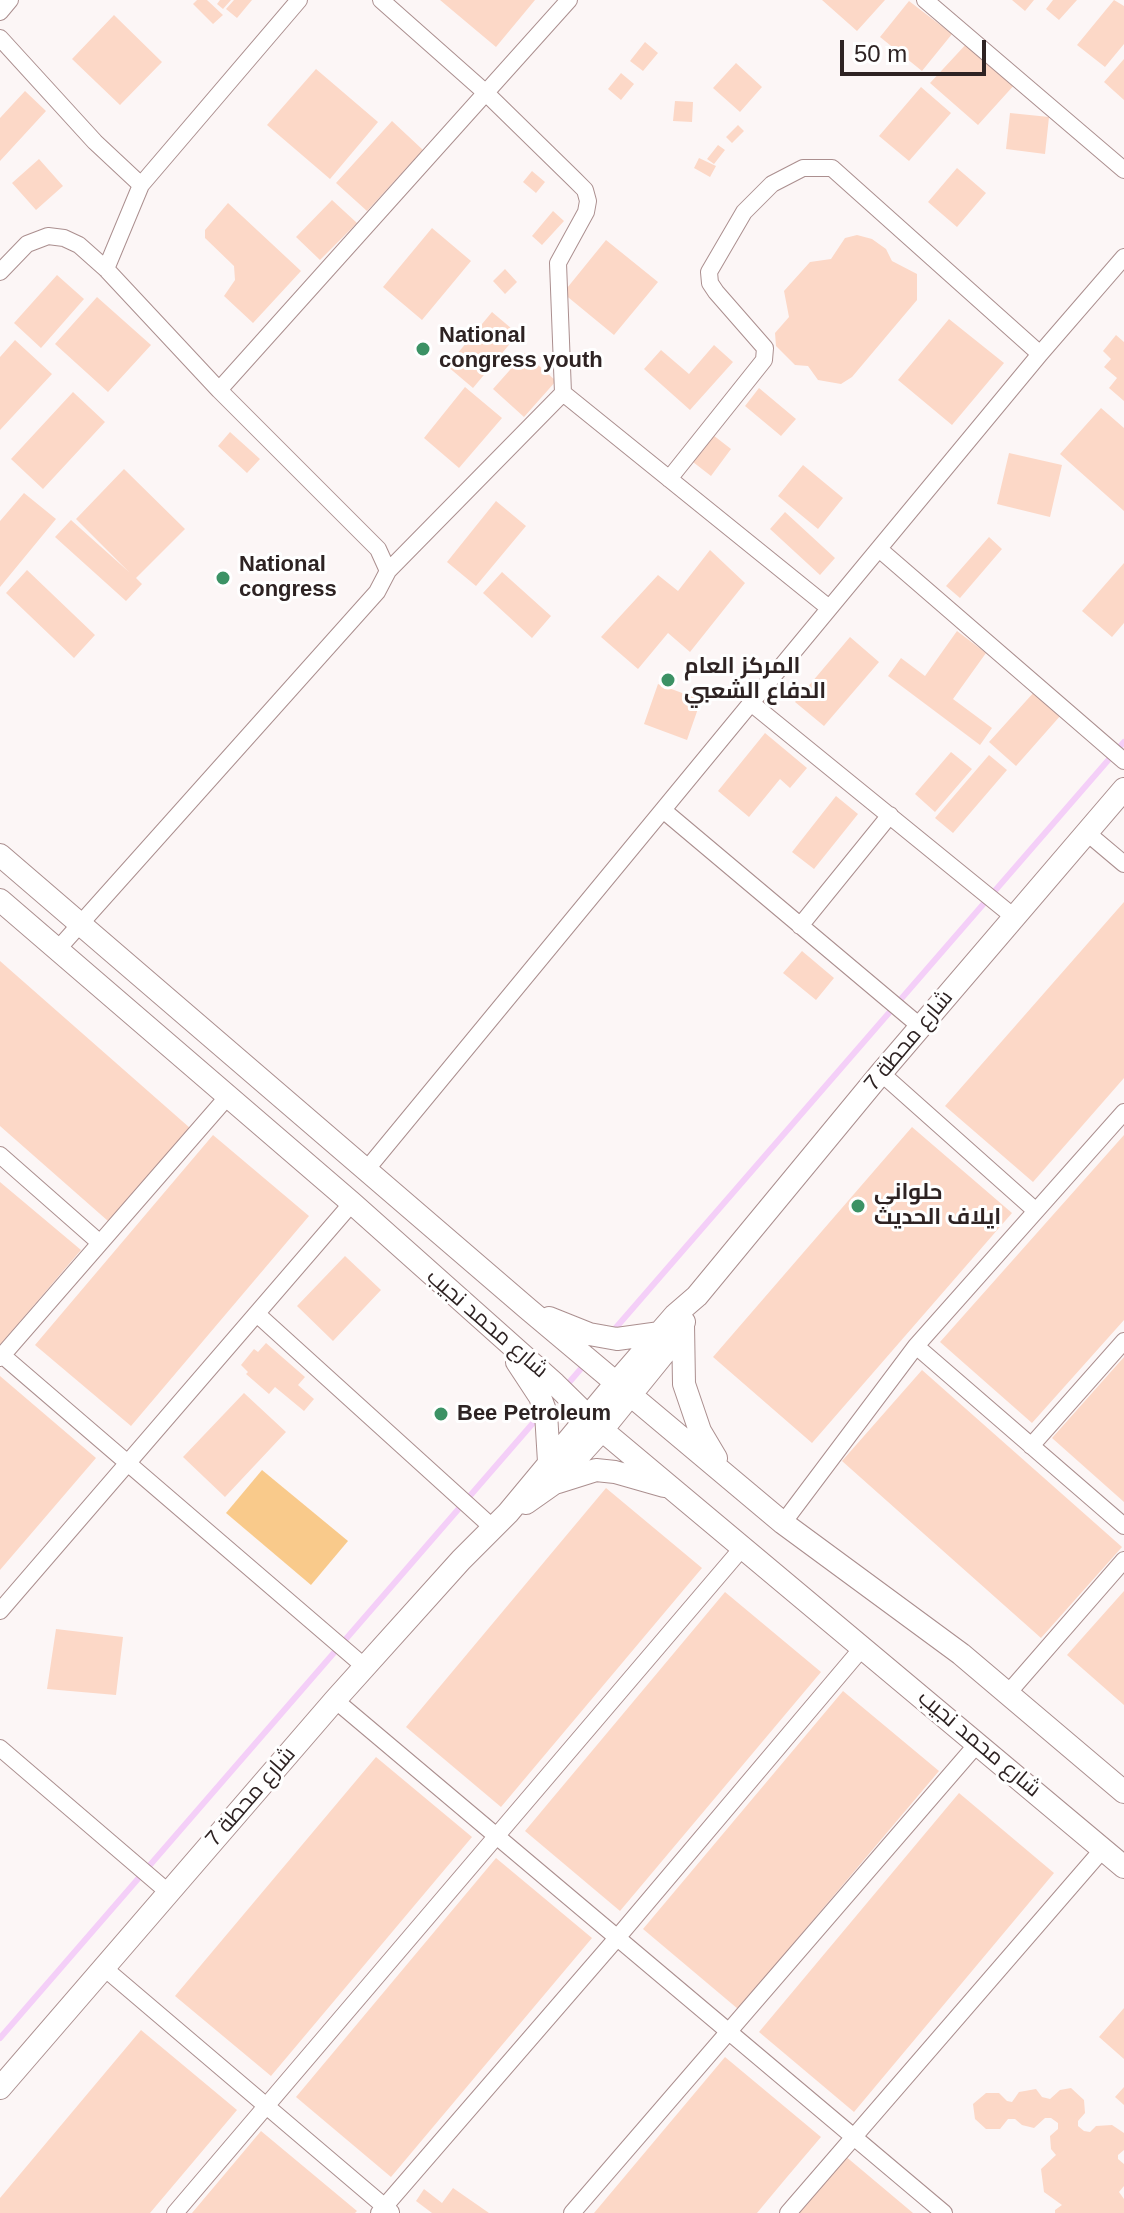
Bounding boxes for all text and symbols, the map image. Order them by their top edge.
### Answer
scale bar [844,24,990,74]
text: 50 m [854,40,907,67]
place label: National congress youth [439,323,603,374]
marker: National congress youth [414,340,432,358]
place label: National congress [239,552,337,604]
marker: National congress [214,569,232,587]
place label: المركز العام الدفاع الشعبي [684,654,826,706]
marker: المركز العام الدفاع الشعبي [659,671,677,689]
street label: شارع محطة 7 [859,985,959,1097]
place label: حلواني ايلاف الحديث [874,1180,1001,1232]
marker: حلواني ايلاف الحديث [849,1197,867,1215]
street label: شارع محمد نجيب [421,1264,553,1384]
place label: Bee Petroleum [457,1401,611,1427]
marker: Bee Petroleum [432,1405,450,1423]
street label: شارع محمد نجيب [912,1685,1046,1803]
street label: شارع محطة 7 [200,1742,302,1852]

